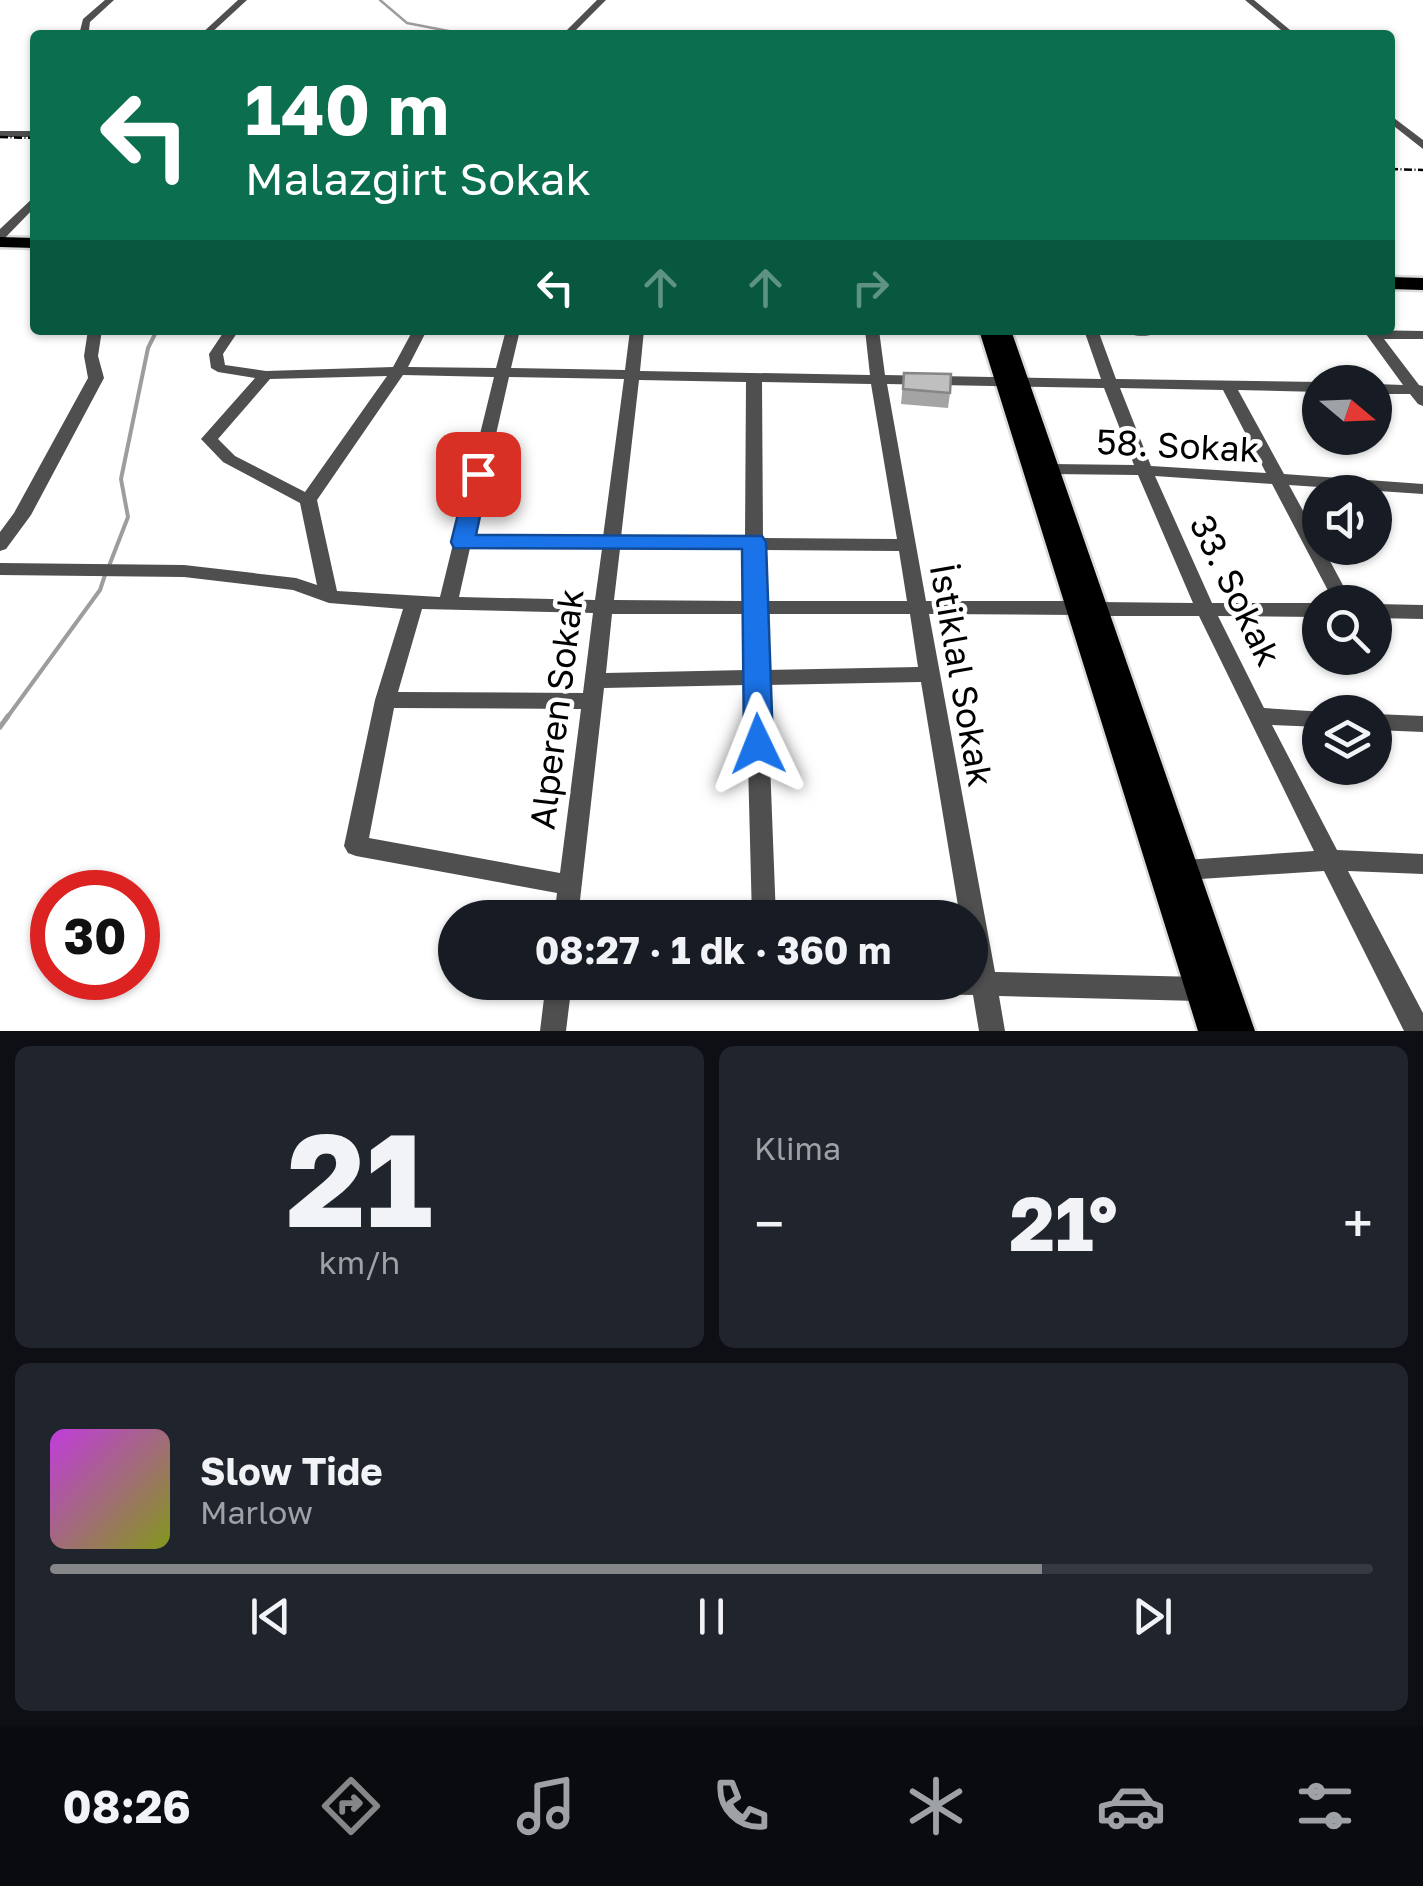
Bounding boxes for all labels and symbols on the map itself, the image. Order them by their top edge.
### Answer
north arrow [1302,365,1392,455]
street label: 58. Sokak [1095,420,1261,470]
pin [436,432,521,517]
street label: 33. Sokak [1181,508,1291,672]
street label: İstiklal Sokak [922,560,1002,790]
street label: Alperen Sokak [520,586,592,832]
position arrow [706,692,810,796]
speed limit sign: 30 [30,870,160,1000]

